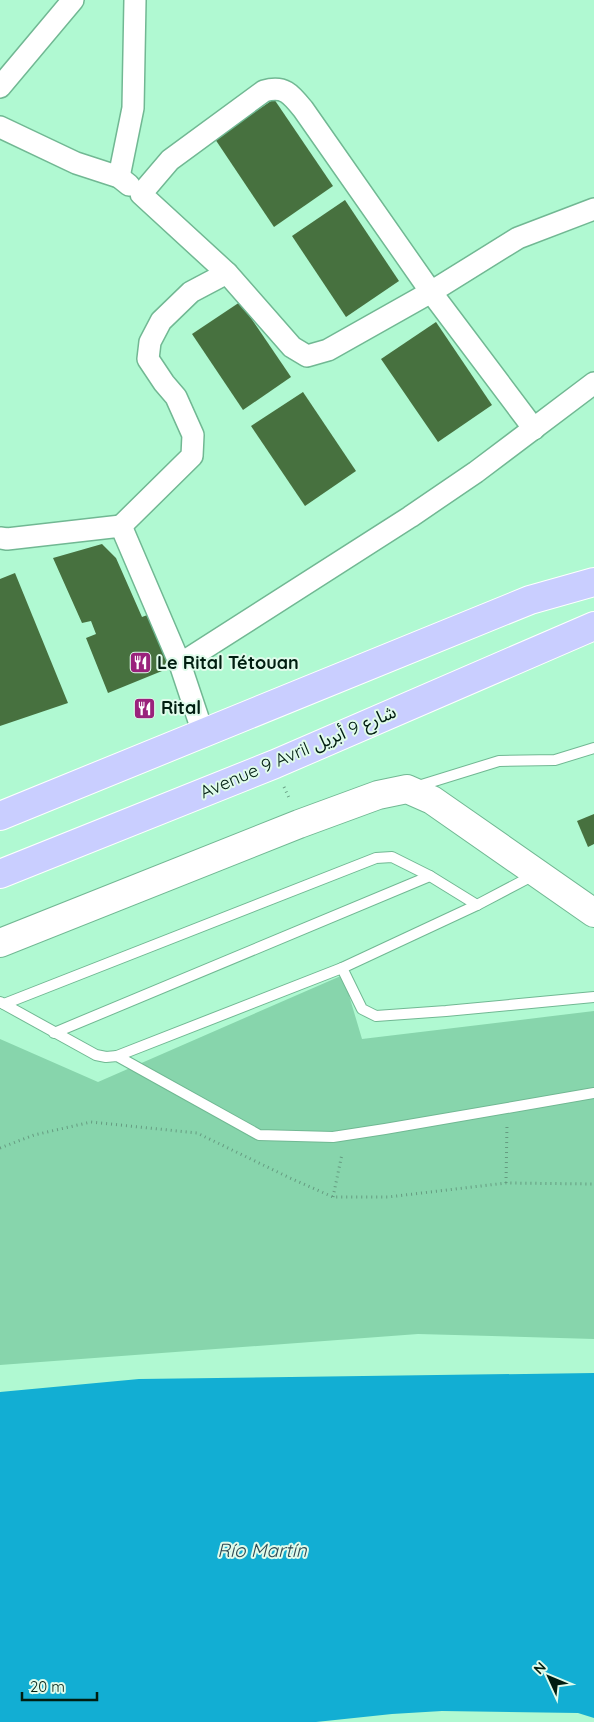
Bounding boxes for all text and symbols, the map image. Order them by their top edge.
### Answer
restaurant icon: Le Rital Tétouan [129,651,153,675]
place label: Le Rital Tétouan [157,651,299,674]
restaurant icon: Rital [133,696,157,720]
place label: Rital [161,696,201,719]
street label: Avenue 9 Avril شارع 9 أبريل [196,700,401,806]
water label: Río Martín [217,1538,308,1562]
north arrow [524,1652,574,1702]
text: N [530,1658,550,1678]
scale bar [22,1670,98,1702]
text: 20 m [30,1677,65,1696]

